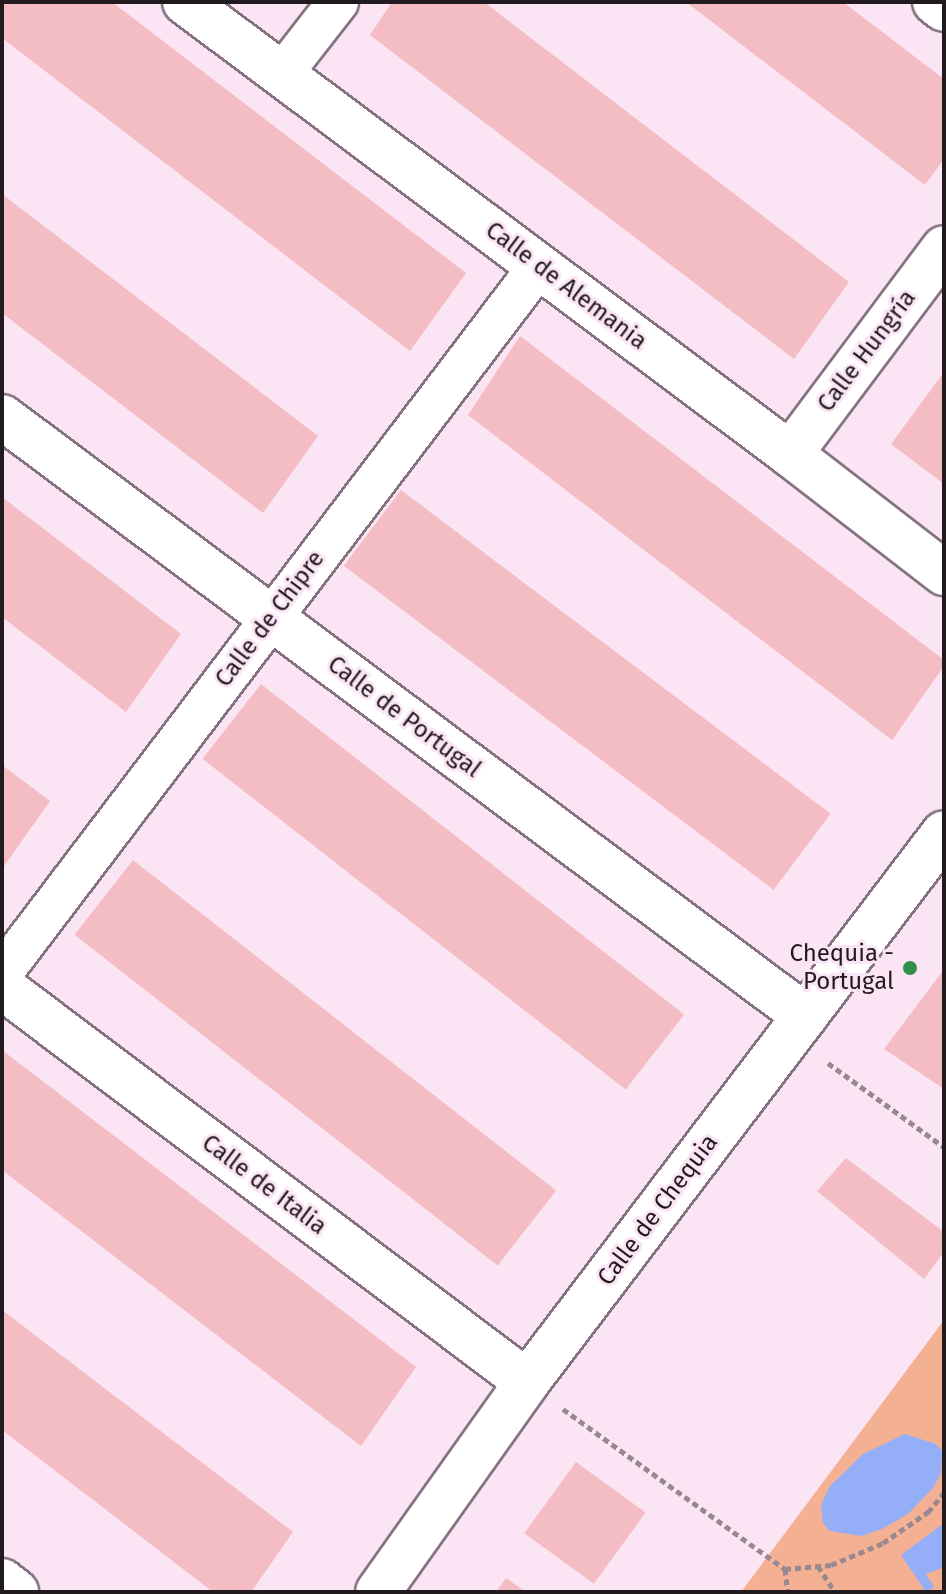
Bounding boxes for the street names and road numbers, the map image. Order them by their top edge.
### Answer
street label: Calle de Alemania [480,216,652,356]
street label: Calle Hungría [812,284,922,418]
street label: Calle de Chipre [209,545,331,693]
street label: Calle de Portugal [322,650,486,784]
street label: Calle de Italia [196,1129,332,1241]
street label: Calle de Chequia [592,1129,724,1291]

